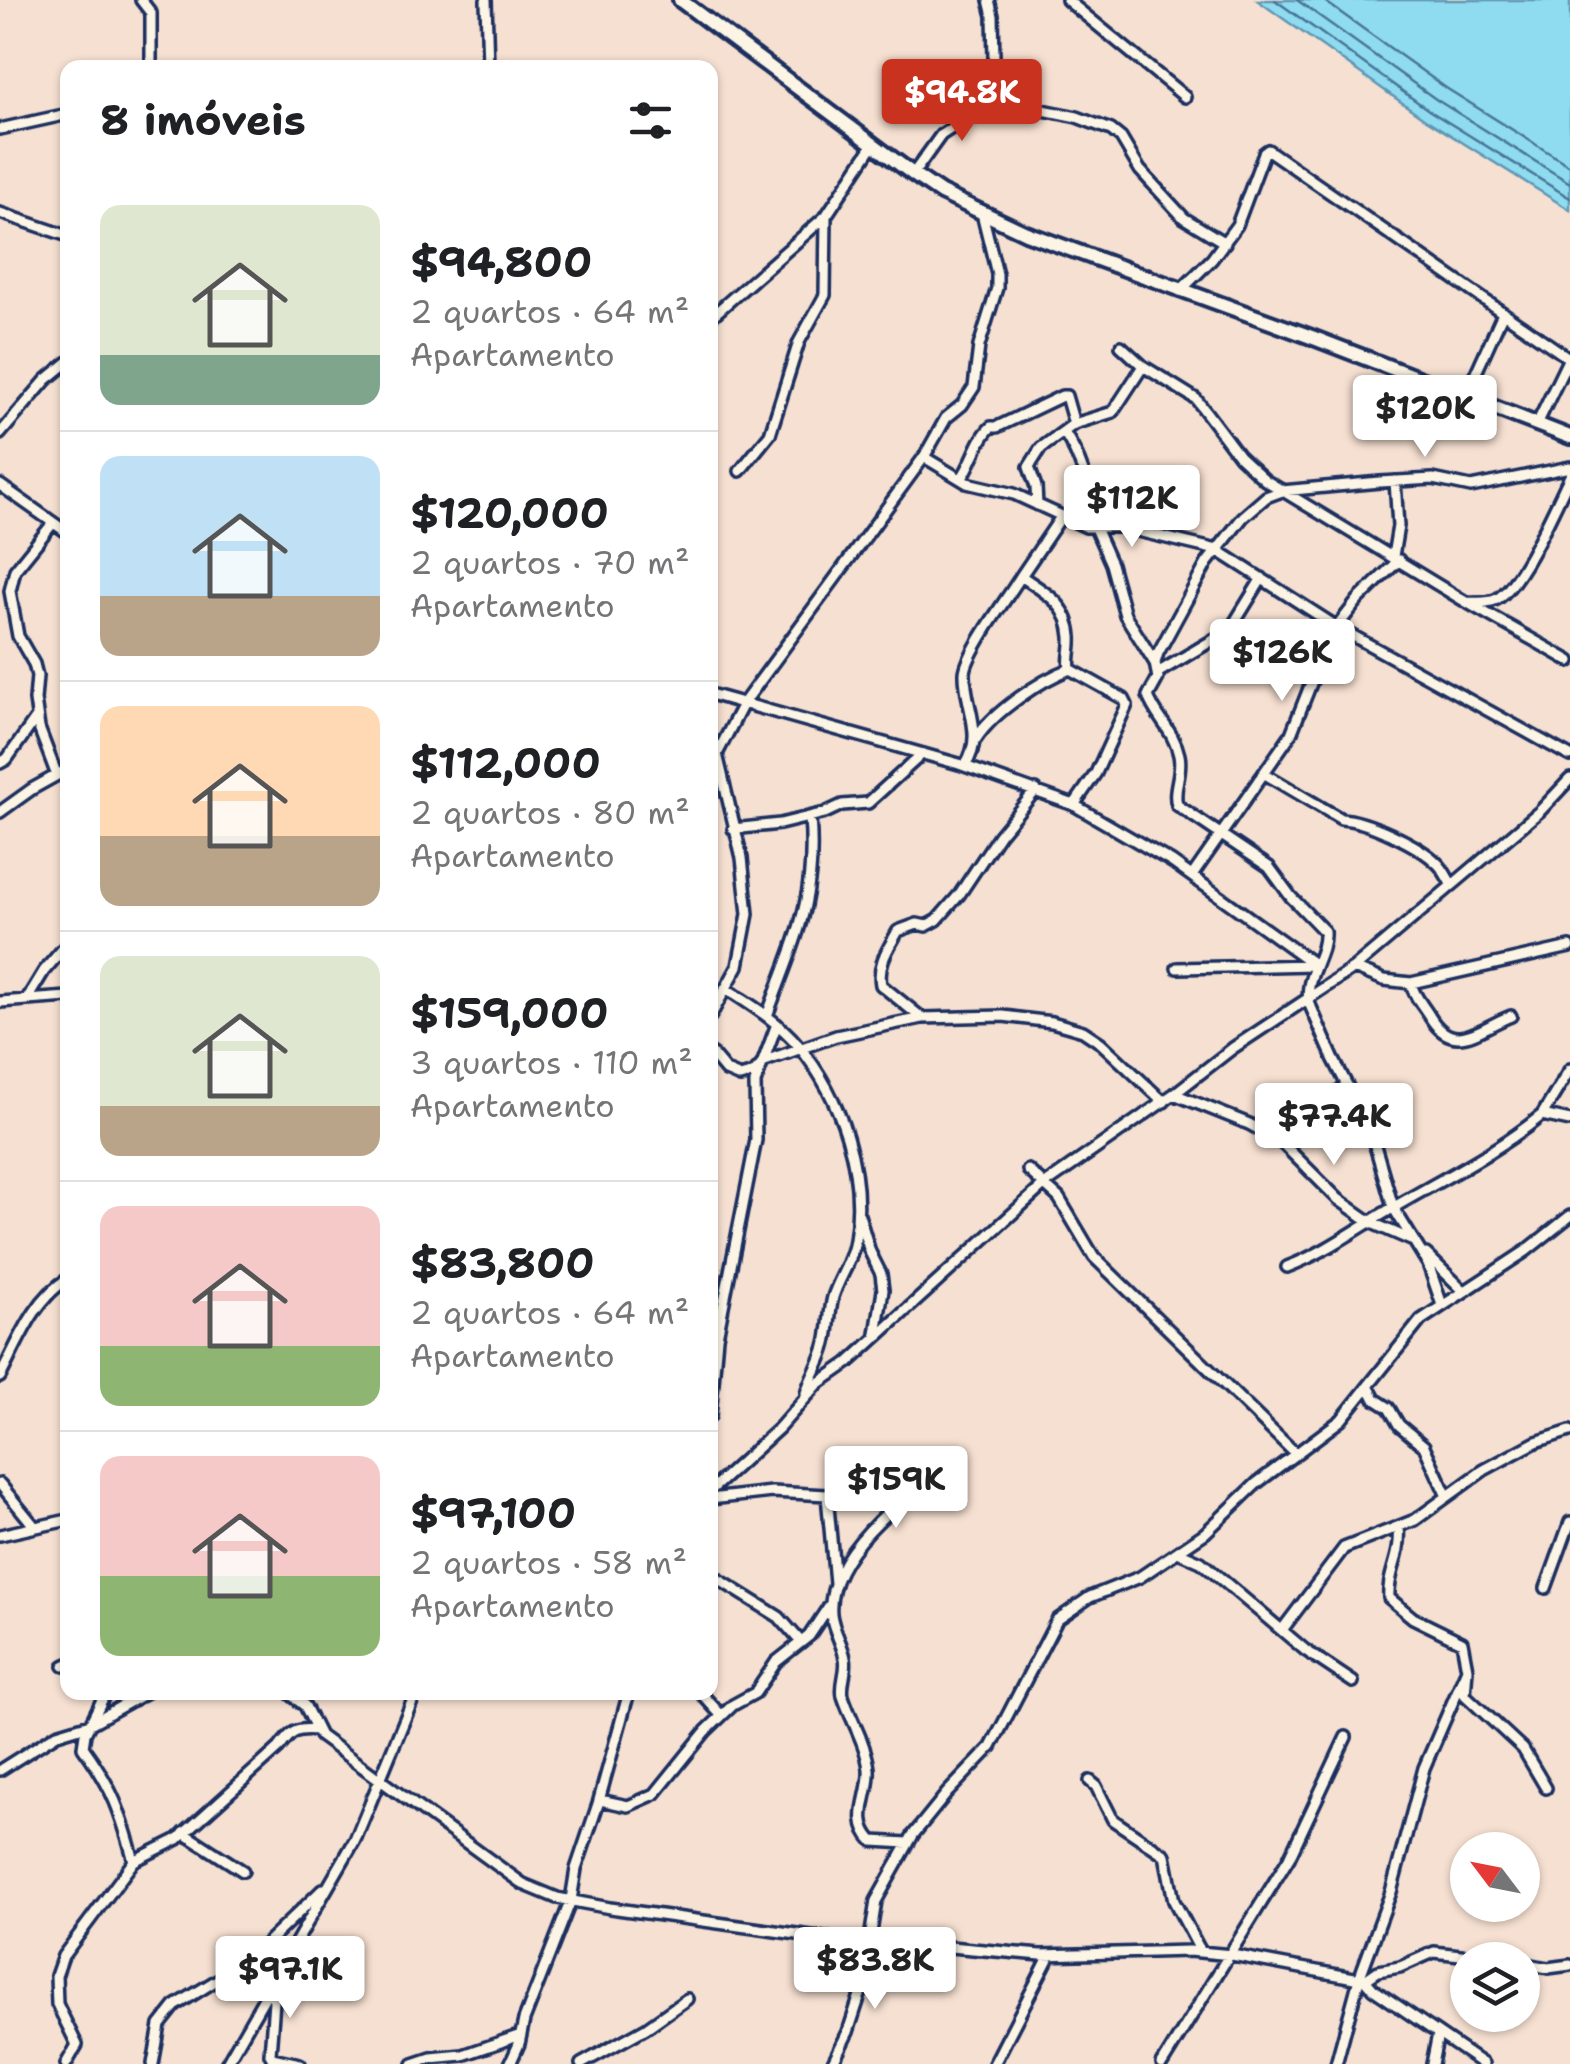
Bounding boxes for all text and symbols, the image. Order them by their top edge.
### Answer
pin: $94.8K [881,59,1043,144]
text: $94.8K [904,70,1020,113]
text: 8 imóveis [100,92,306,148]
icon: filters [623,93,678,148]
text: $94,800 [410,234,592,290]
icon: home [180,245,300,365]
text: 2 quartos · 64 m² [410,290,689,333]
text: Apartamento [410,333,615,376]
pin: $120K [1355,375,1495,460]
text: $120K [1375,386,1475,429]
pin: $112K [1062,465,1202,550]
text: $112K [1086,476,1178,519]
text: $120,000 [410,485,609,541]
icon: home [180,496,300,616]
text: 2 quartos · 70 m² [410,541,690,584]
text: Apartamento [410,584,615,627]
pin: $126K [1212,619,1352,704]
text: $126K [1232,630,1332,673]
text: $112,000 [410,735,601,791]
icon: home [180,746,300,866]
text: 2 quartos · 80 m² [410,791,690,834]
text: Apartamento [410,834,615,877]
text: $159,000 [410,985,609,1041]
icon: home [180,996,300,1116]
text: 3 quartos · 110 m² [410,1041,693,1084]
pin: $77.4K [1253,1083,1415,1168]
text: Apartamento [410,1084,615,1127]
text: $77.4K [1277,1094,1391,1137]
text: $83,800 [410,1235,595,1291]
icon: home [180,1246,300,1366]
text: 2 quartos · 64 m² [410,1291,689,1334]
text: Apartamento [410,1334,615,1377]
pin: $159K [826,1446,966,1531]
text: $159K [847,1457,945,1500]
text: $97,100 [410,1485,576,1541]
icon: home [180,1496,300,1616]
text: 2 quartos · 58 m² [410,1541,687,1584]
text: Apartamento [410,1584,615,1627]
north arrow [1450,1832,1540,1922]
map controls [1450,1832,1540,2032]
pin: $83.8K [794,1927,956,2012]
pin: $97.1K [209,1936,371,2021]
text: $83.8K [816,1938,934,1981]
button: layers [1450,1942,1540,2032]
text: $97.1K [238,1947,342,1990]

